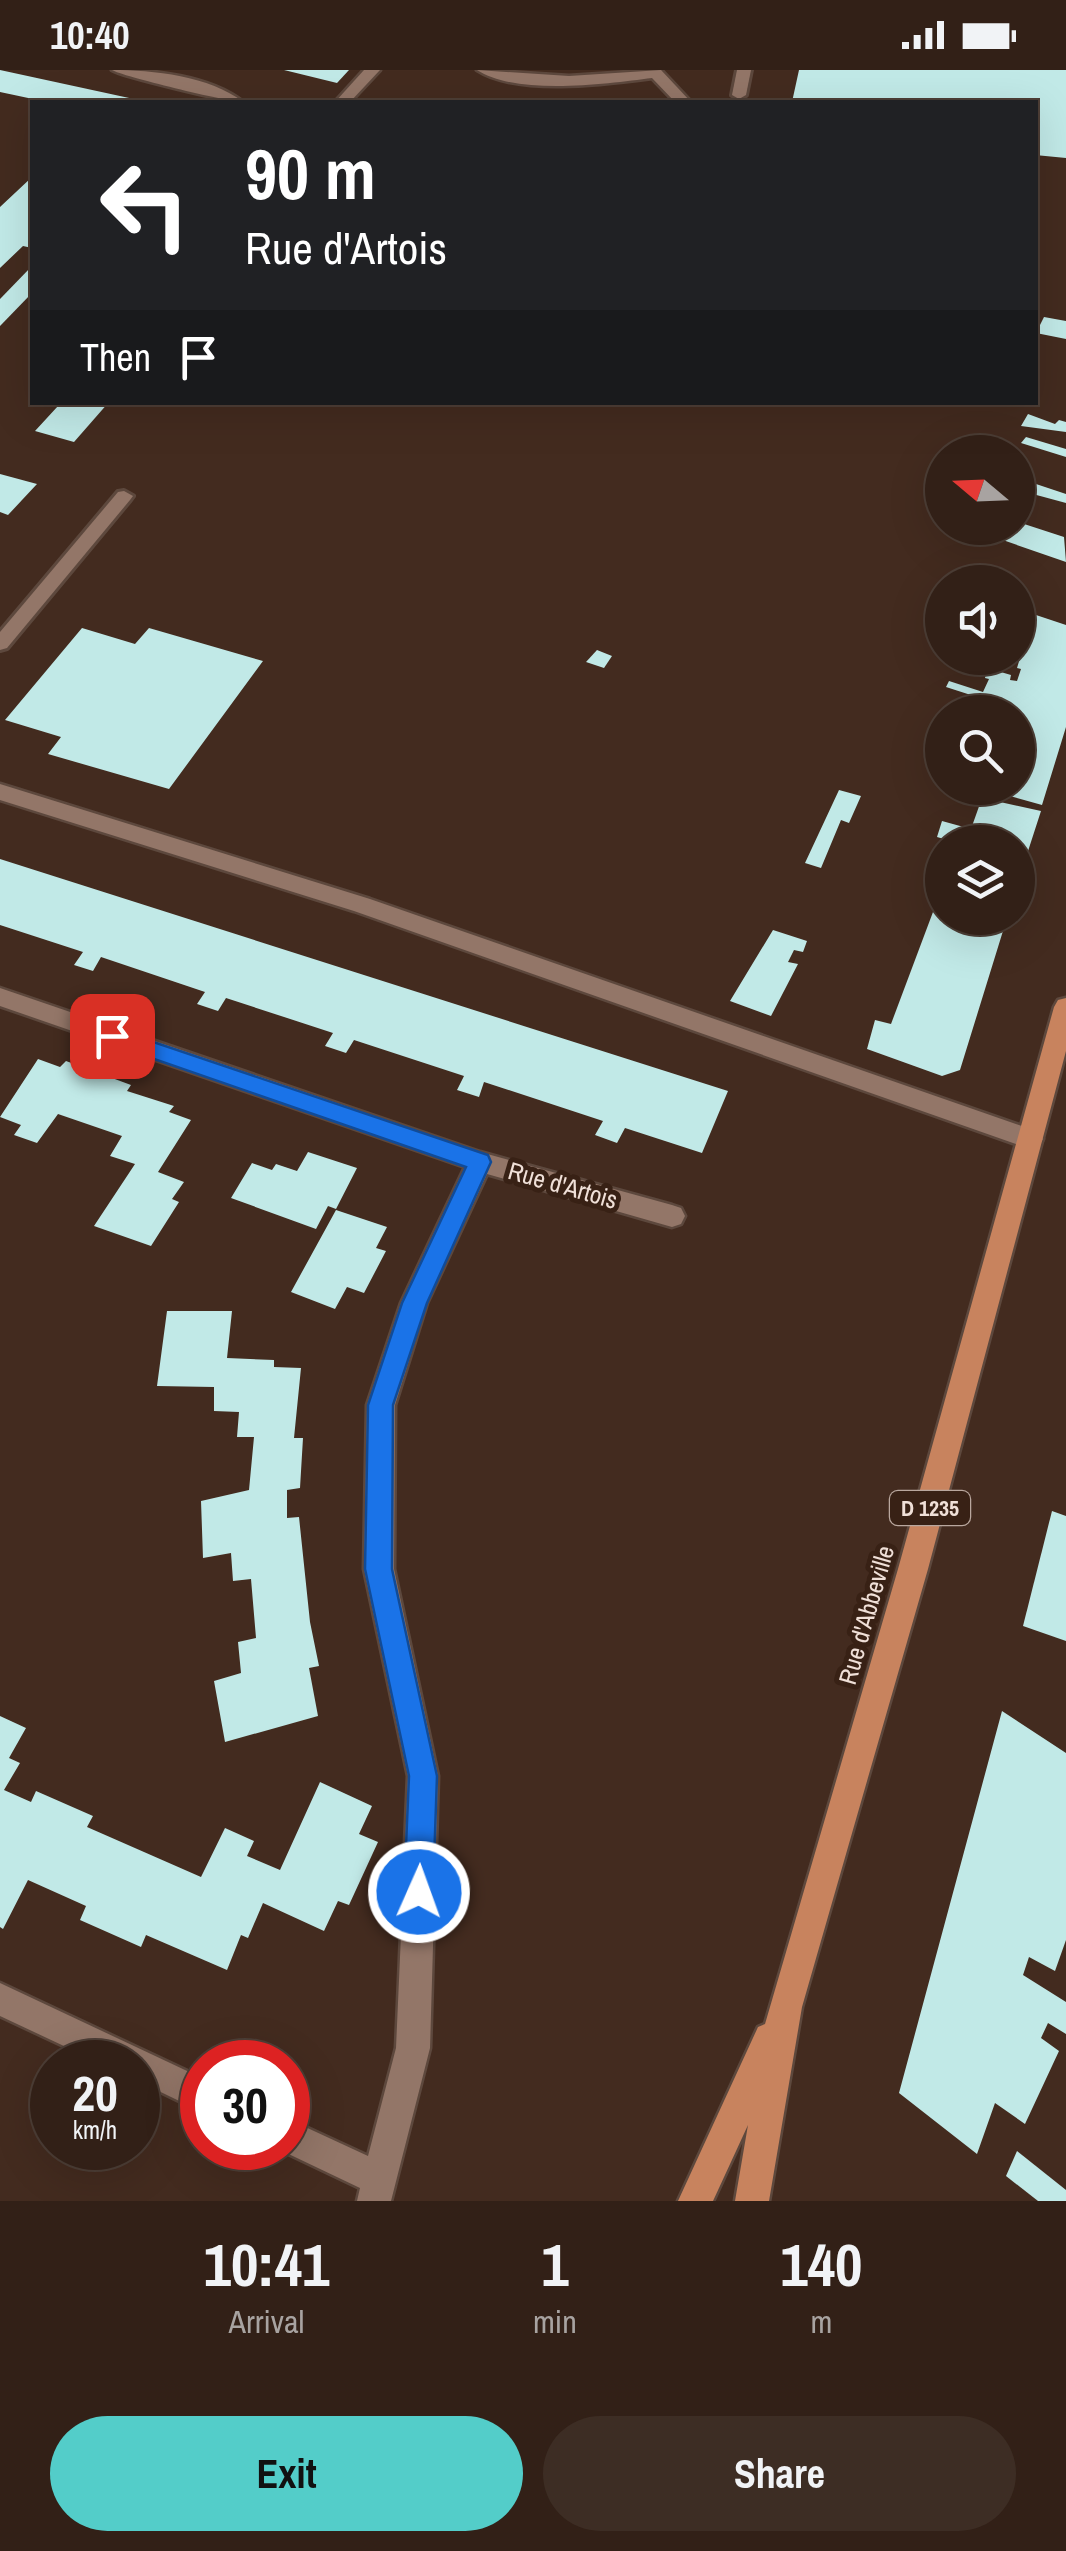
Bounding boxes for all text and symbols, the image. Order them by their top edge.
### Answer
text: 10:40 [50,10,130,61]
text: 90 m [245,127,376,221]
icon: left [80,140,210,270]
text: Rue d'Artois [245,217,447,278]
icon: arrive [171,330,226,385]
text: Then [80,332,151,383]
north arrow [925,435,1035,545]
map controls [925,435,1035,935]
button: sound [925,565,1035,675]
button: search [925,695,1035,805]
button: layers [925,825,1035,935]
pin [70,994,155,1079]
icon: arrive [85,1009,140,1064]
street label: Rue d'Artois [504,1153,622,1217]
road number: D 1235 [890,1491,970,1525]
street label: Rue d'Abbeville [830,1542,902,1688]
position arrow [367,1840,471,1944]
speed limit sign: 30 [180,2040,310,2170]
text: 20 [72,2059,118,2127]
text: km/h [73,2113,117,2147]
text: 10:41 [204,2224,329,2305]
text: 1 [541,2224,569,2305]
text: 140 [780,2224,862,2305]
text: Arrival [229,2300,304,2343]
text: min [533,2300,577,2343]
text: m [810,2300,832,2343]
button: Exit [50,2416,523,2531]
button: Share [543,2416,1016,2531]

